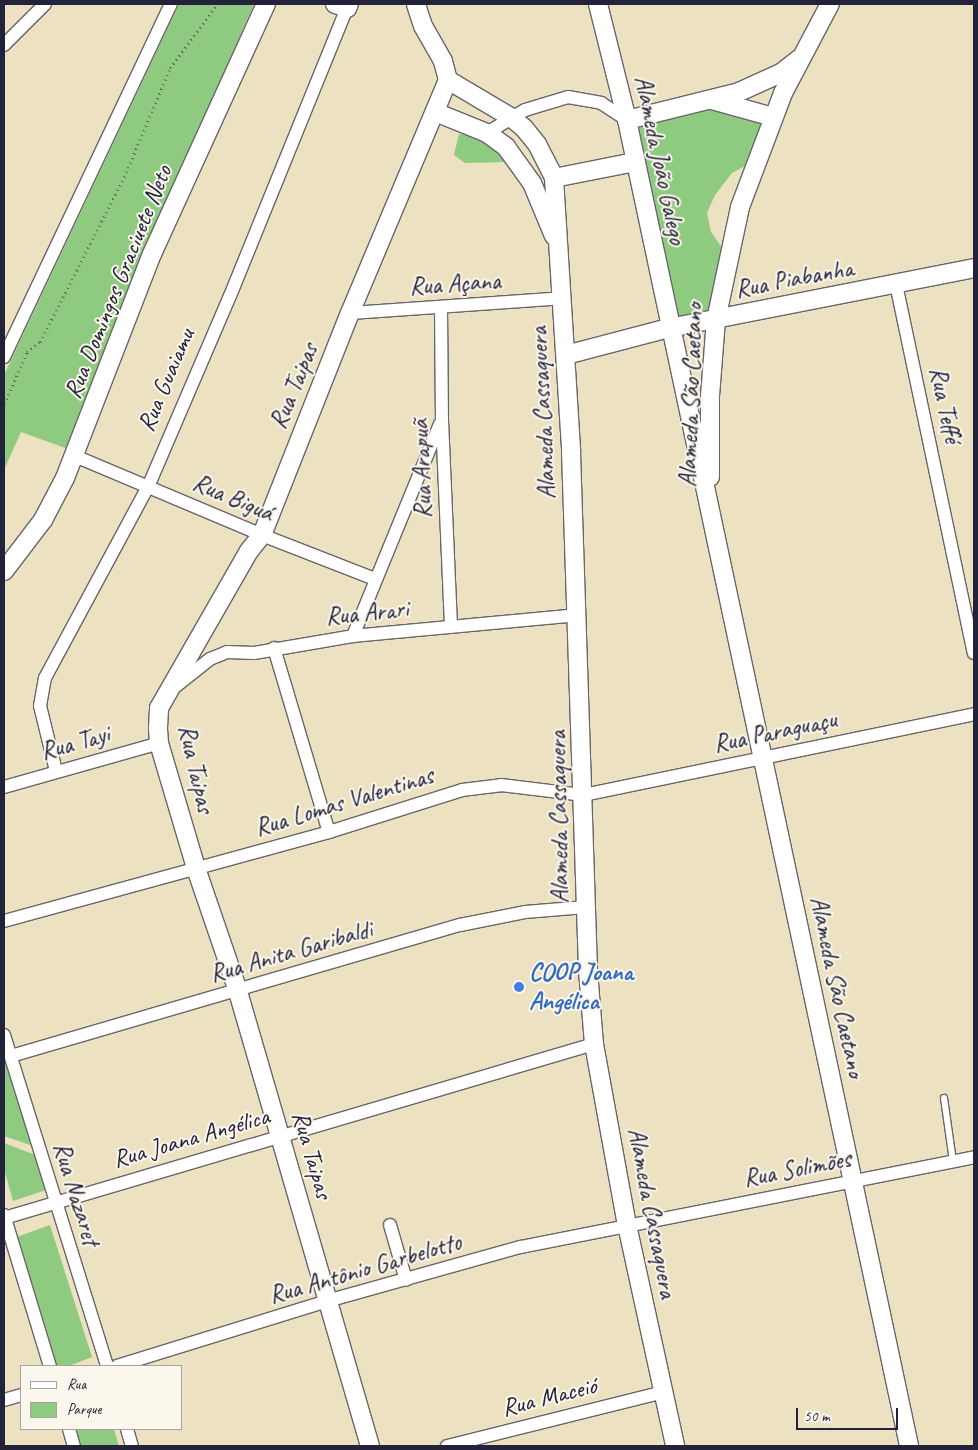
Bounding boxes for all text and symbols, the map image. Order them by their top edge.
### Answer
street label: Alameda João Galego [627,73,693,247]
street label: Rua Domingos Graciuete Neto [57,161,179,403]
street label: Rua Piabanha [733,253,855,305]
street label: Rua Açana [408,266,502,302]
street label: Alameda São Caetano [673,302,709,488]
street label: Rua Guaiamu [131,324,201,436]
street label: Alameda Cassaquera [523,326,563,500]
street label: Rua Taipas [263,338,325,434]
street label: Rua Teffé [922,365,968,445]
street label: Rua Arapuã [405,419,439,519]
street label: Rua Biguá [188,468,278,528]
street label: Rua Arari [324,594,410,632]
street label: Rua Paraguaçu [710,704,840,760]
street label: Rua Tayi [37,719,113,767]
street label: Rua Taipas [171,721,221,817]
street label: Alameda Cassaquera [542,730,576,904]
street label: Rua Lomas Valentinas [251,761,437,843]
street label: Alameda São Caetano [803,894,871,1080]
street label: Rua Anita Garibaldi [207,915,375,989]
place label: COOP Joana Angélica [529,958,633,1017]
marker: COOP Joana Angélica [513,981,525,993]
street label: Rua Joana Angélica [110,1102,272,1174]
street label: Rua Taipas [285,1107,339,1203]
street label: Alameda Cassaquera [621,1125,683,1301]
street label: Rua Nazaret [46,1138,106,1250]
street label: Rua Solimões [741,1144,853,1194]
street label: Rua Antônio Garbelotto [265,1227,465,1311]
legend [20,1365,182,1430]
street label: Rua Maceió [498,1371,600,1423]
text: Rua [67,1375,86,1394]
scale bar [798,1398,900,1430]
text: Parque [67,1400,101,1419]
text: 50 m [804,1407,830,1426]

